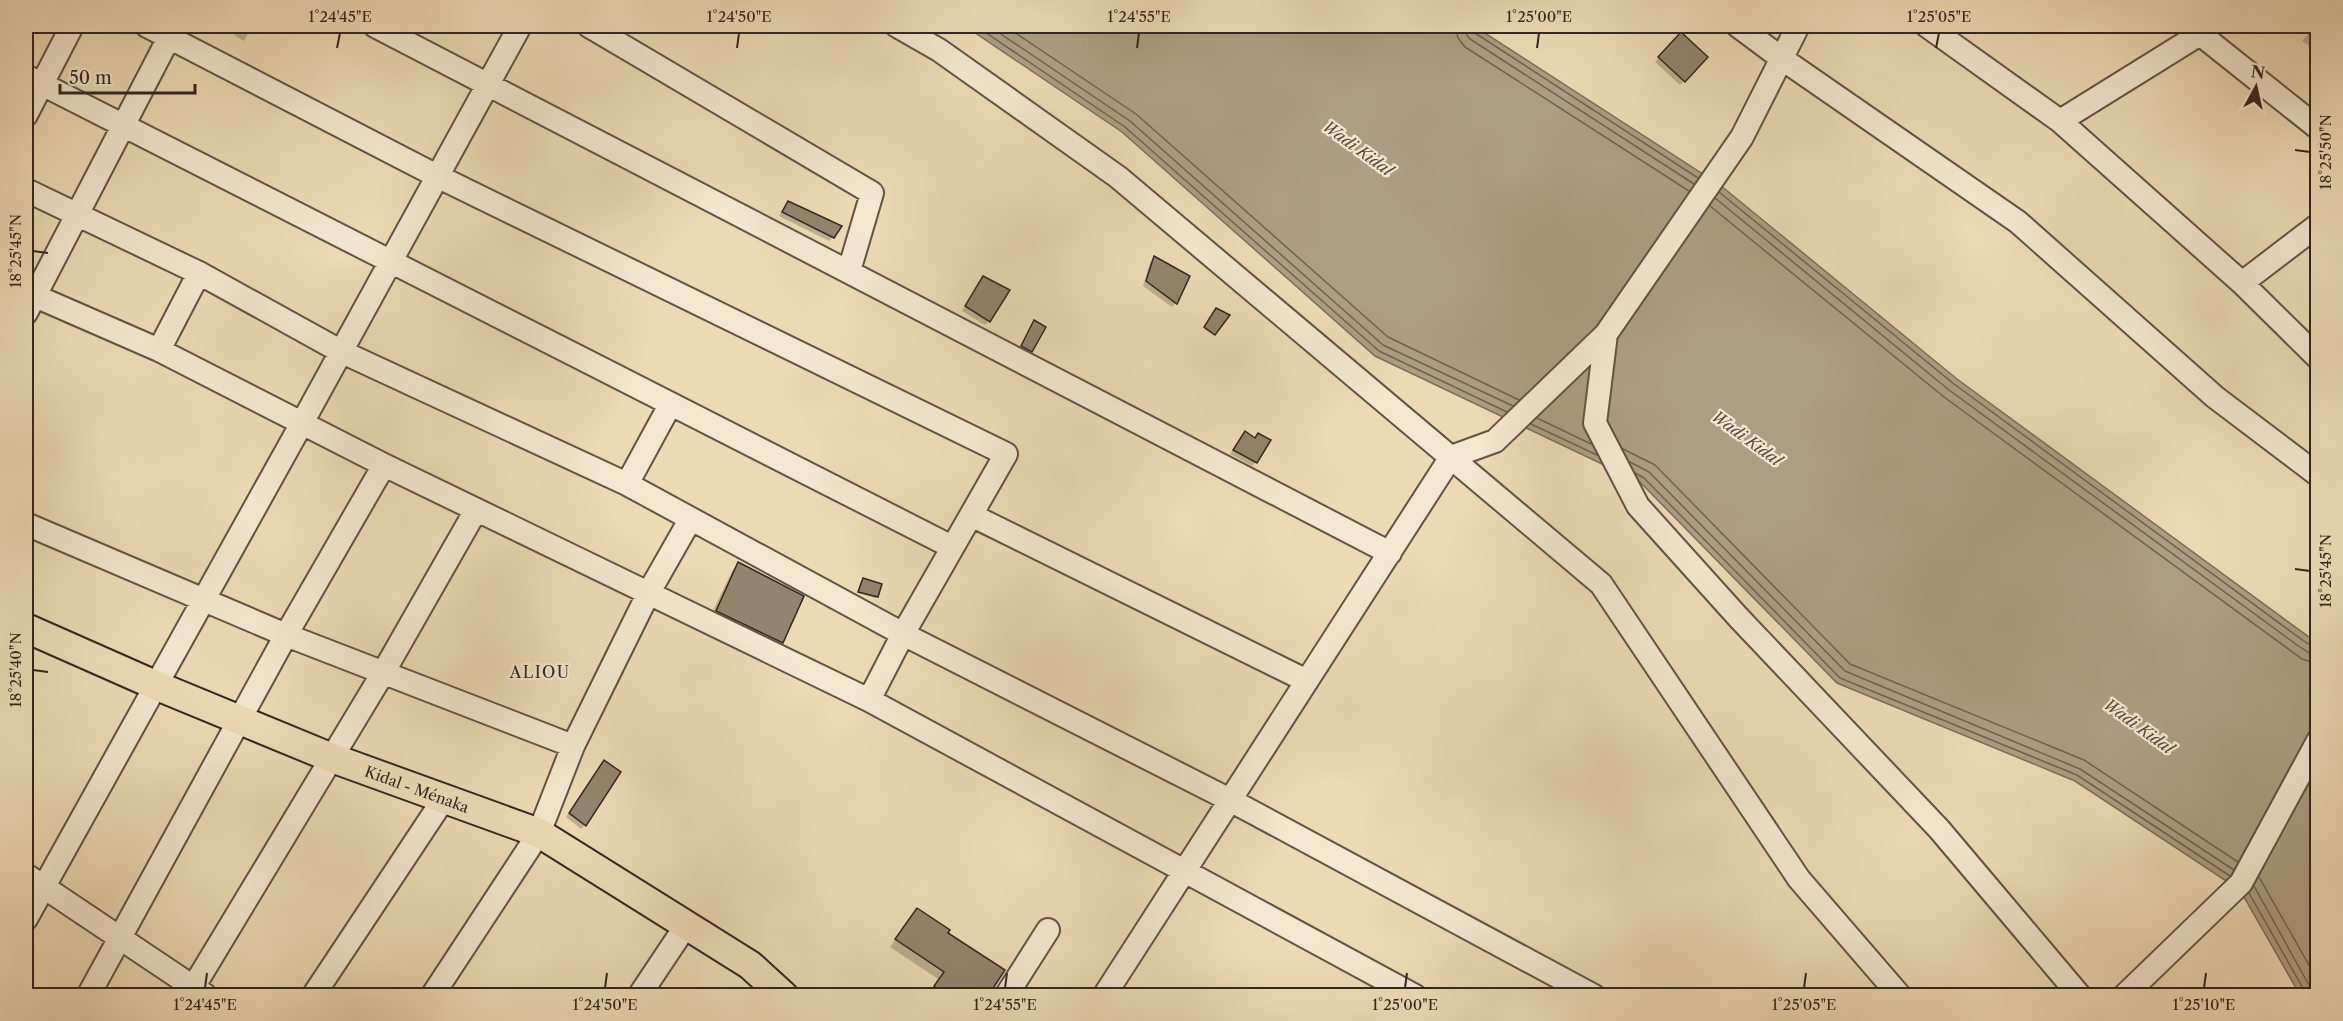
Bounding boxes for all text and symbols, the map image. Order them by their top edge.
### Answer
text: 1°24'45"E [308,7,372,26]
text: 1°24'50"E [706,7,772,26]
text: 1°24'55"E [1107,7,1171,26]
text: 1°25'00"E [1506,7,1572,26]
text: 1°25'05"E [1907,7,1971,26]
scale bar [60,57,195,95]
north arrow [2226,57,2286,117]
text: N [2250,61,2266,83]
text: 50 m [69,67,112,89]
text: 18°25'50"N [2316,114,2335,190]
water label: Wadi Kidal [1319,116,1399,181]
text: 18°25'45"N [6,214,25,288]
water label: Wadi Kidal [1708,406,1788,471]
text: 18°25'45"N [2316,534,2335,608]
text: 18°25'40"N [6,632,25,708]
district label: ALIOU [508,662,571,682]
water label: Wadi Kidal [2100,694,2180,759]
street label: Kidal - Ménaka [362,761,472,816]
text: 1°24'45"E [173,995,237,1014]
text: 1°24'50"E [572,995,638,1014]
text: 1°24'55"E [973,995,1037,1014]
text: 1°25'00"E [1372,995,1438,1014]
text: 1°25'05"E [1772,995,1836,1014]
text: 1°25'10"E [2173,995,2235,1014]

